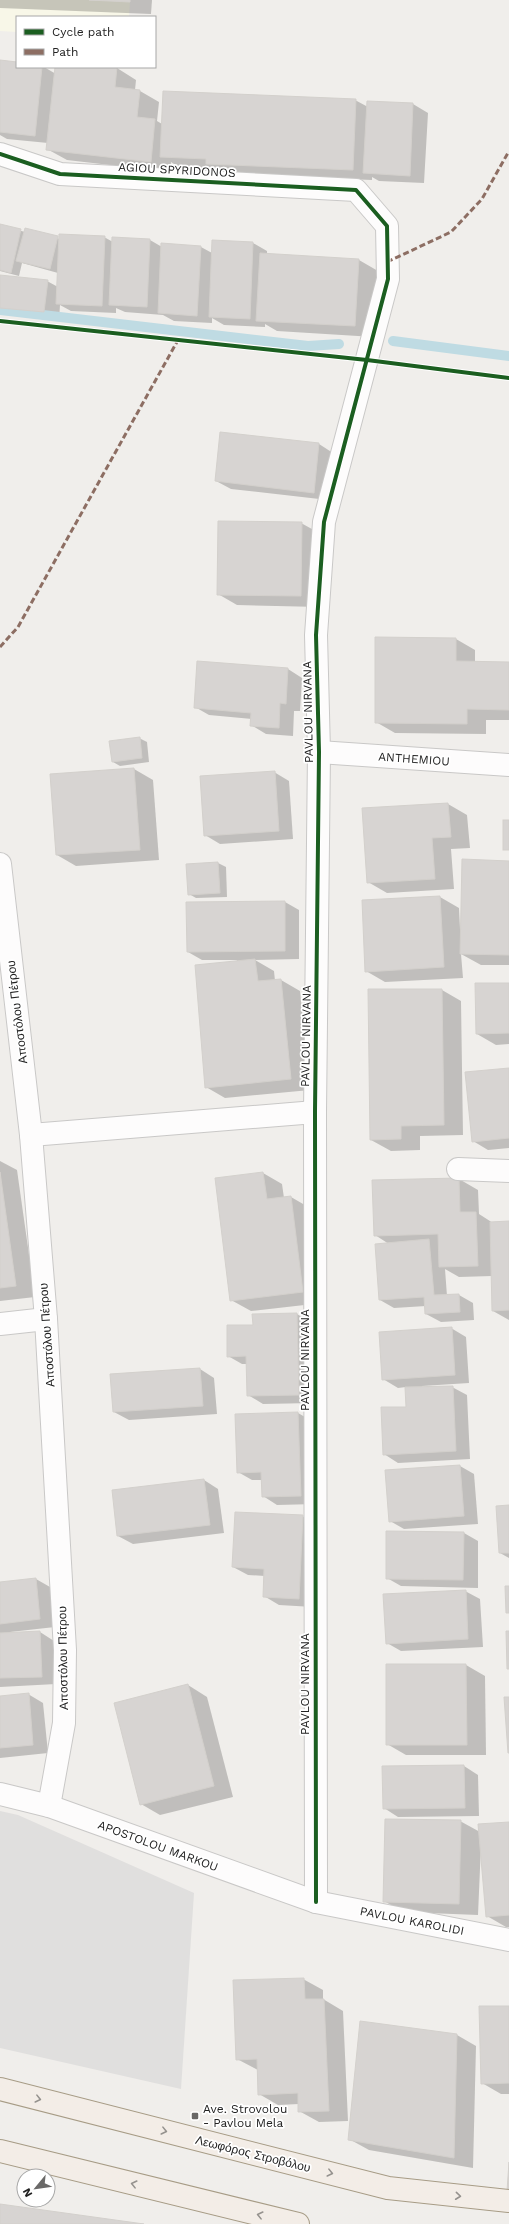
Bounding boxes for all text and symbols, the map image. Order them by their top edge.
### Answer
legend [16,16,156,68]
text: Cycle path [52,25,114,39]
text: Path [52,45,78,59]
street label: AGIOU SPYRIDONOS [118,160,236,180]
street label: PAVLOU NIRVANA [300,661,316,763]
street label: ANTHEMIOU [378,750,450,768]
street label: Αποστόλου Πέτρου [4,959,30,1065]
street label: PAVLOU NIRVANA [298,985,314,1087]
street label: Αποστόλου Πέτρου [36,1283,58,1387]
street label: PAVLOU NIRVANA [298,1309,312,1411]
street label: Αποστόλου Πέτρου [55,1606,71,1710]
street label: PAVLOU NIRVANA [298,1633,312,1735]
street label: APOSTOLOU MARKOU [96,1818,220,1874]
street label: PAVLOU KAROLIDI [359,1904,465,1938]
one-way arrow [34,2094,41,2103]
place label: Ave. Strovolou - Pavlou Mela [203,2102,287,2130]
marker: Ave. Strovolou - Pavlou Mela [190,2111,200,2121]
one-way arrow [160,2126,167,2135]
street label: Λεωφόρος Στροβόλου [194,2133,312,2175]
north arrow [16,2168,56,2208]
one-way arrow [327,2169,334,2177]
one-way arrow [130,2180,137,2188]
text: N [20,2186,35,2199]
one-way arrow [455,2191,461,2200]
one-way arrow [257,2211,263,2219]

